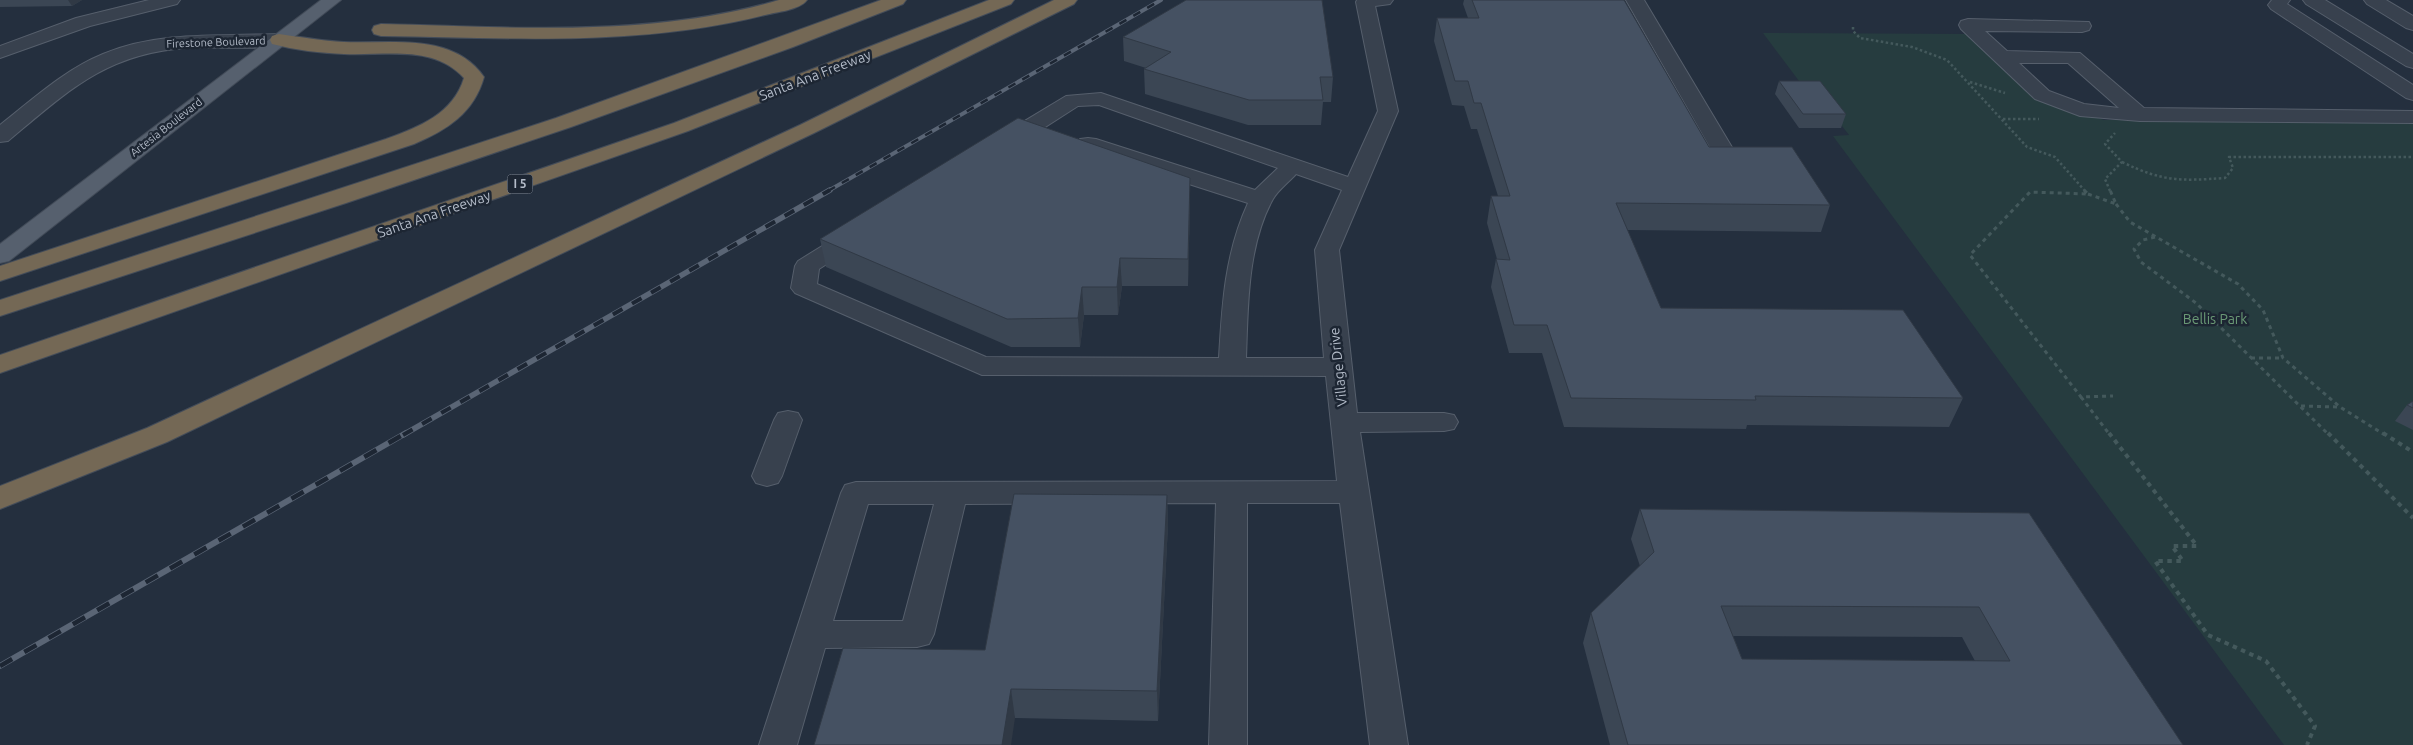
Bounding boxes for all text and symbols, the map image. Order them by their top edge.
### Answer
street label: Firestone Boulevard [166,34,266,50]
street label: Santa Ana Freeway [757,46,873,104]
street label: Artesia Boulevard [128,95,204,159]
road number: I 5 [508,174,532,193]
street label: Santa Ana Freeway [375,187,493,241]
park label: Bellis Park [2183,311,2247,327]
street label: Village Drive [1326,327,1350,407]

